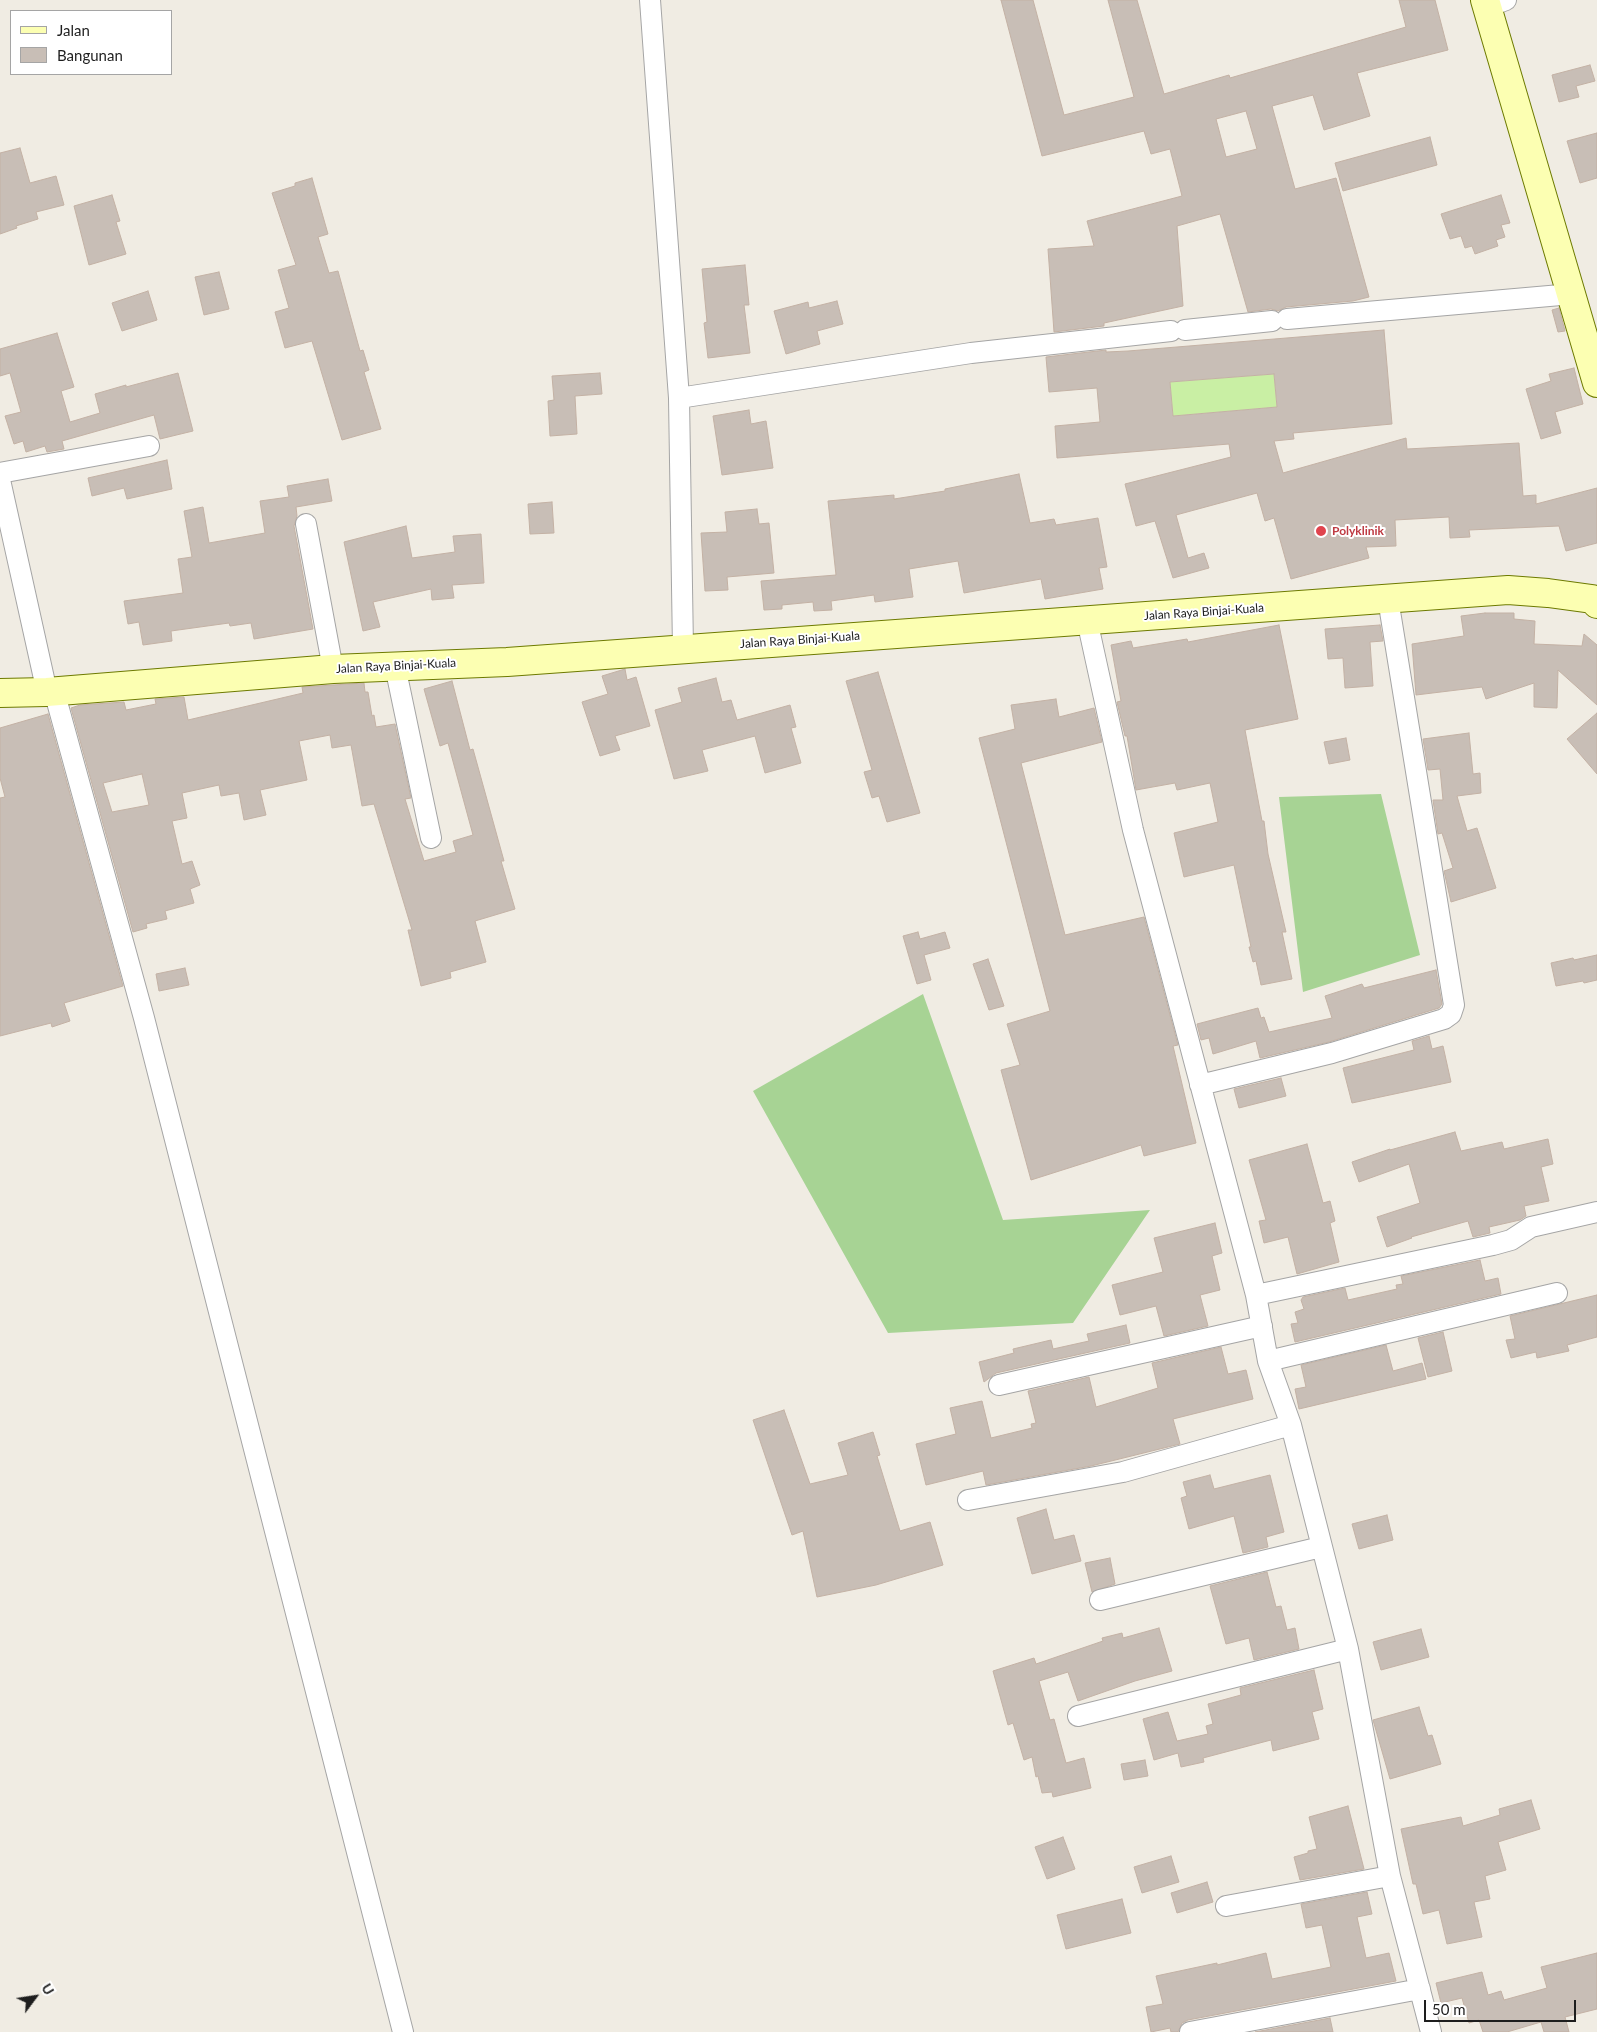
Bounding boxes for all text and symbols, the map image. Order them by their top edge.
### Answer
legend [10,10,172,75]
text: Jalan [57,21,90,39]
text: Bangunan [57,46,123,64]
marker: Polyklinik [1314,524,1328,538]
place label: Polyklinik [1332,524,1384,538]
street label: Jalan Raya Binjai-Kuala [1144,601,1264,623]
street label: Jalan Raya Binjai-Kuala [740,629,860,651]
street label: Jalan Raya Binjai-Kuala [336,656,456,676]
north arrow [10,1972,60,2022]
text: U [38,1980,58,1998]
scale bar [1427,1990,1580,2022]
text: 50 m [1432,2000,1466,2018]

